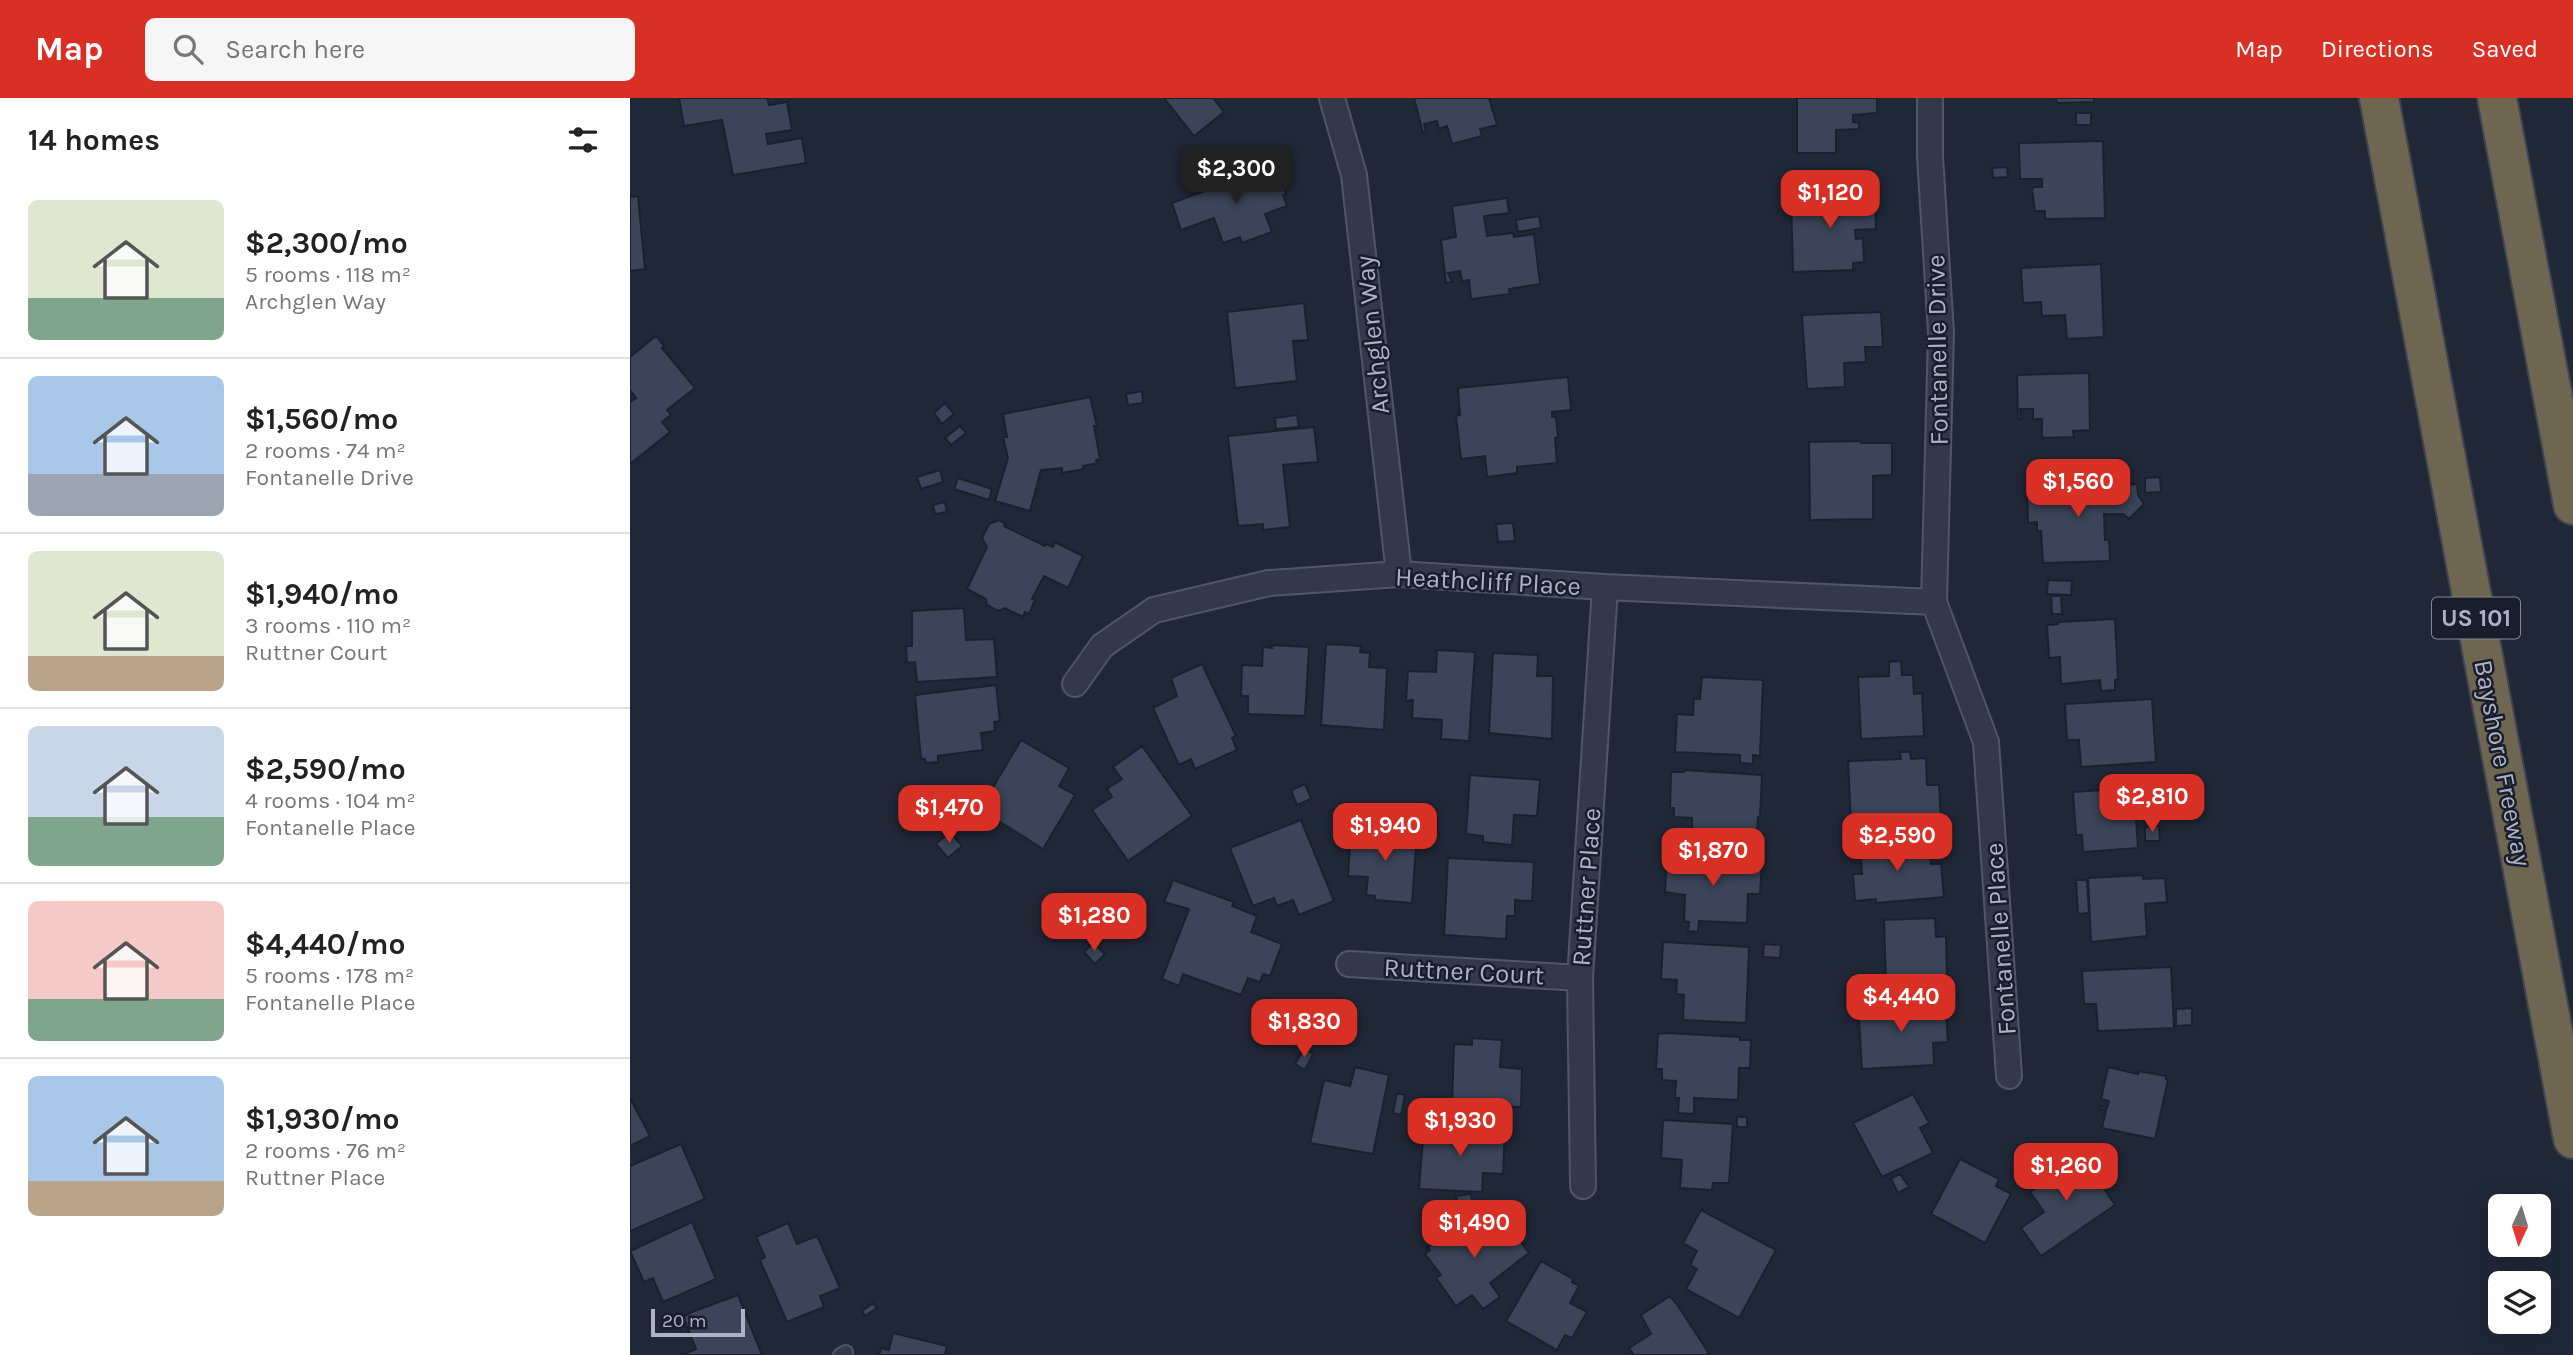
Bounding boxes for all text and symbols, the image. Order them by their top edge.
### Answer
search box [145,18,635,81]
text: Map [35,30,103,68]
icon: search [169,30,207,68]
text: Search here [225,34,365,65]
text: Map [2235,35,2283,63]
text: Directions [2321,35,2434,63]
text: Saved [2472,35,2538,63]
icon: filters [564,121,602,159]
text: 14 homes [28,122,160,158]
pin: $2,300 [1179,146,1293,206]
text: $2,300 [1197,155,1275,182]
pin: $1,120 [1773,170,1887,230]
text: $1,120 [1797,179,1863,206]
text: $2,300/mo [245,225,408,261]
icon: home [84,228,168,312]
street label: Archglen Way [1349,254,1396,416]
street label: Fontanelle Drive [1920,254,1955,446]
text: 5 rooms · 118 m² [245,261,411,288]
text: Archglen Way [245,288,386,315]
text: $1,560/mo [245,401,398,437]
icon: home [84,404,168,488]
text: 2 rooms · 74 m² [245,437,406,464]
pin: $1,560 [2021,460,2135,519]
text: Fontanelle Drive [245,464,414,491]
text: $1,560 [2042,468,2114,495]
street label: Heathcliff Place [1394,561,1582,602]
text: $1,940/mo [245,576,399,612]
icon: home [84,579,168,663]
road number: US 101 [2432,598,2520,638]
text: 3 rooms · 110 m² [245,612,411,639]
text: Ruttner Court [245,639,387,666]
street label: Bayshore Freeway [2467,657,2538,869]
text: $2,590/mo [245,751,406,787]
icon: home [84,754,168,838]
pin: $2,810 [2095,774,2209,834]
text: $2,810 [2115,783,2189,810]
pin: $1,470 [892,786,1006,845]
text: 4 rooms · 104 m² [245,787,416,814]
text: $1,470 [914,794,984,821]
pin: $1,940 [1328,804,1442,863]
street label: Ruttner Place [1566,807,1607,967]
text: $1,940 [1349,812,1421,839]
text: Fontanelle Place [245,814,416,841]
pin: $2,590 [1840,814,1954,873]
text: $2,590 [1858,822,1936,849]
pin: $1,870 [1656,828,1770,888]
text: $1,870 [1678,837,1748,864]
street label: Fontanelle Place [1978,842,2023,1036]
pin: $1,280 [1037,894,1151,953]
text: $1,280 [1057,902,1131,929]
text: $4,440/mo [245,926,405,962]
icon: home [84,929,168,1013]
street label: Ruttner Court [1383,952,1545,991]
text: 5 rooms · 178 m² [245,962,414,989]
pin: $4,440 [1844,974,1958,1034]
text: $4,440 [1862,983,1940,1010]
text: Fontanelle Place [245,989,416,1016]
pin: $1,830 [1247,1000,1361,1059]
text: $1,830 [1267,1008,1341,1035]
pin: $1,930 [1403,1098,1517,1158]
text: $1,930/mo [245,1101,400,1137]
icon: home [84,1104,168,1188]
text: $1,930 [1424,1107,1496,1134]
text: 2 rooms · 76 m² [245,1137,406,1164]
pin: $1,260 [2009,1144,2123,1203]
text: $1,260 [2030,1152,2102,1179]
text: Ruttner Place [245,1164,385,1191]
north arrow [2488,1194,2552,1256]
map controls [2488,1194,2551,1334]
pin: $1,490 [1417,1200,1531,1260]
text: $1,490 [1438,1209,1510,1236]
button: layers [2488,1271,2551,1334]
scale bar [651,1306,746,1338]
text: 20 m [662,1310,707,1332]

